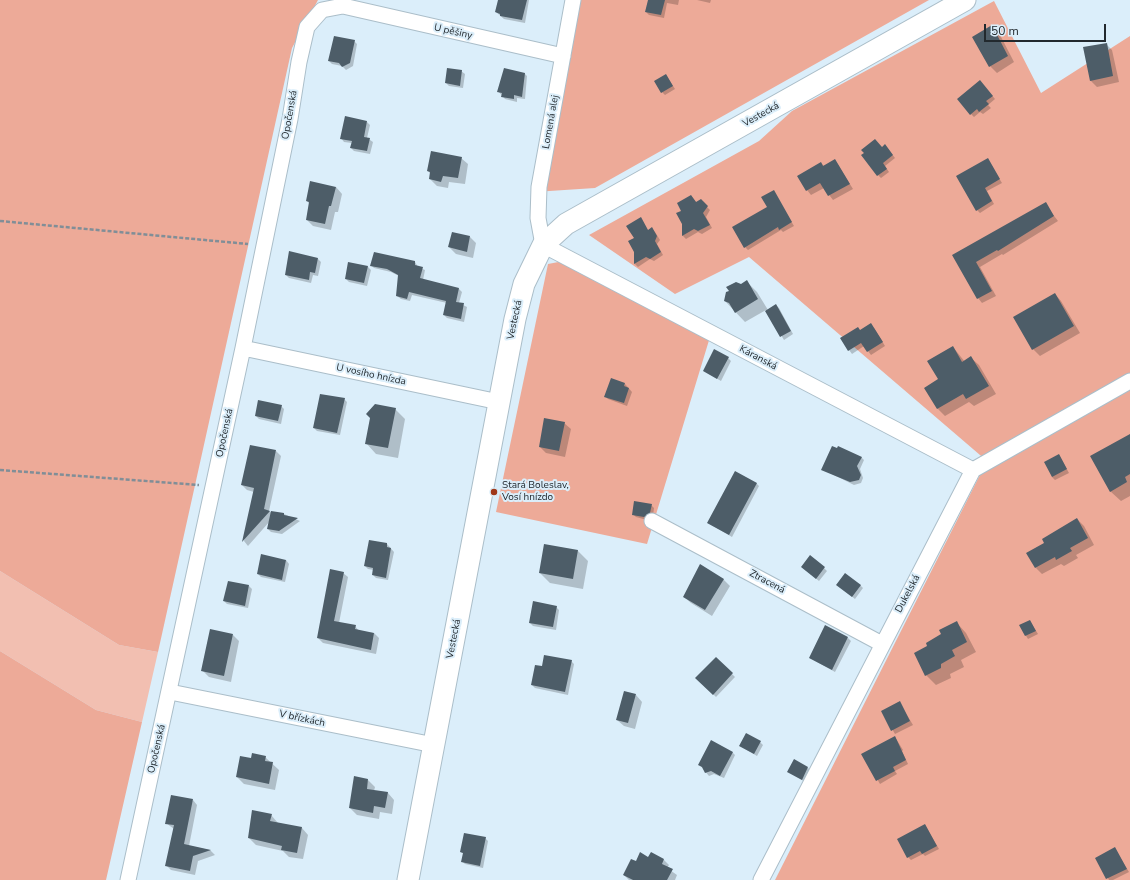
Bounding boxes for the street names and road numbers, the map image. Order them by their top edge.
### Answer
street label: U pěšiny [433,22,473,42]
street label: Opočenská [280,90,300,140]
street label: Lomená alej [540,94,562,150]
street label: Vestecká [741,100,781,130]
street label: Vestecká [505,299,525,341]
street label: Káranská [737,343,779,373]
street label: U vosího hnízda [335,362,407,388]
street label: Opočenská [214,407,236,459]
street label: Ztracená [747,568,787,596]
street label: Dukelská [893,573,923,615]
street label: Vestecká [444,618,464,660]
street label: V břízkách [278,708,326,730]
street label: Opočenská [146,723,168,775]

